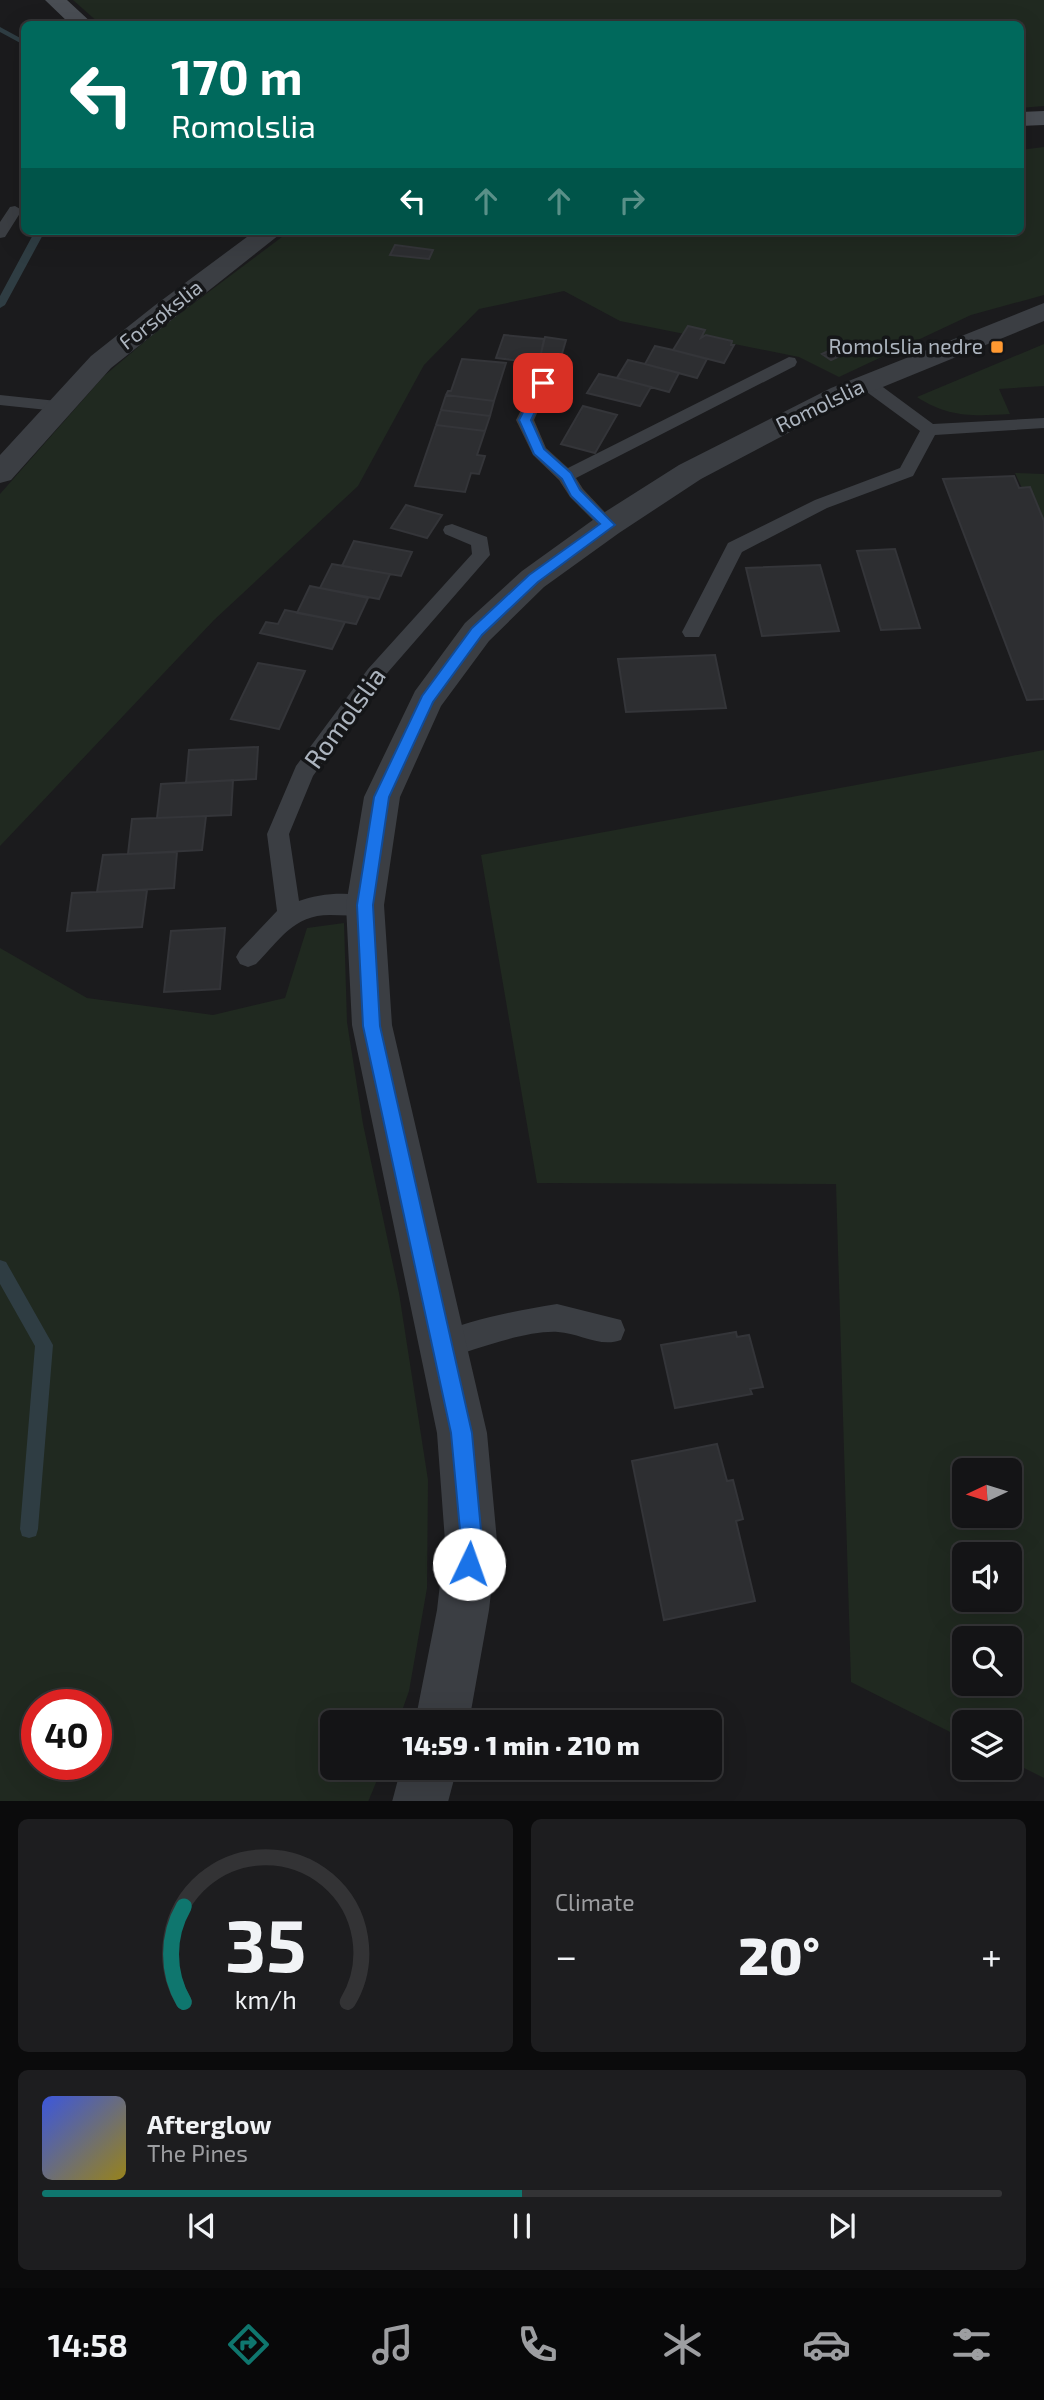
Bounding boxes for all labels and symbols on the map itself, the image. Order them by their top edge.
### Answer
street label: Forsøkslia [114,274,206,354]
place label: Romolslia nedre [828,333,983,358]
marker: Romolslia nedre [989,339,1005,355]
pin [513,353,573,413]
street label: Romolslia [771,373,868,437]
street label: Romolslia [297,660,391,774]
north arrow [952,1458,1022,1528]
position arrow [432,1527,506,1601]
speed limit sign: 40 [21,1689,112,1780]

